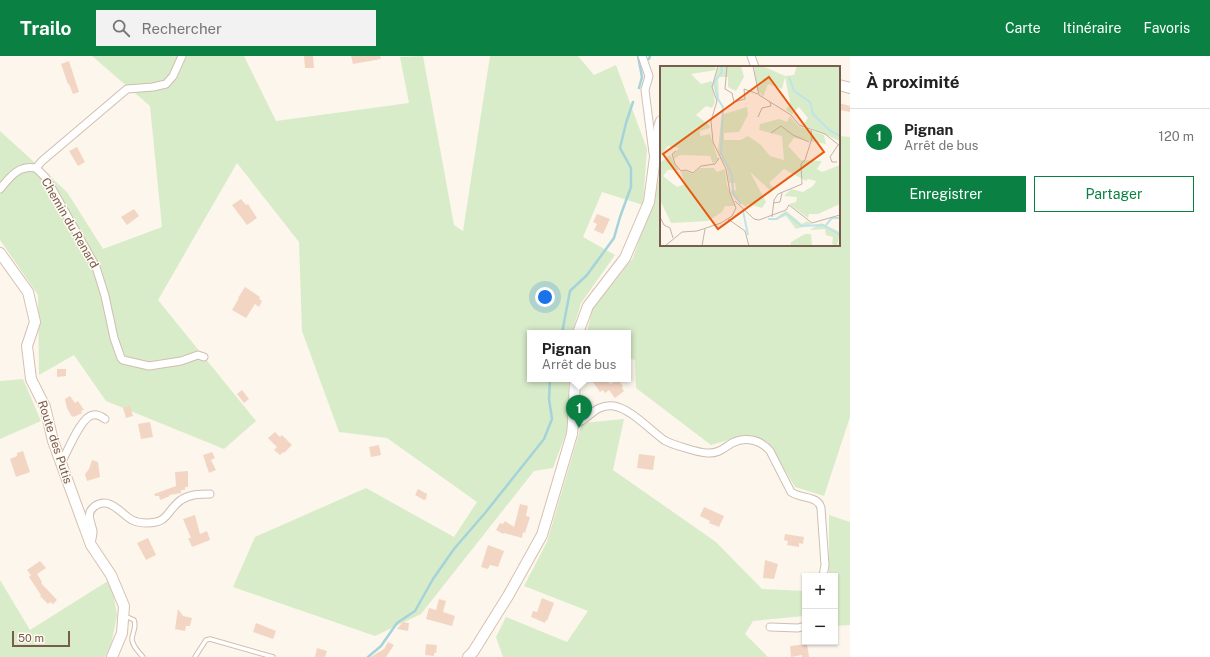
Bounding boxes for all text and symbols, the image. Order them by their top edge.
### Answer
search box [96,10,376,46]
text: Trailo [20,17,72,39]
icon: search [110,17,132,39]
text: Rechercher [142,20,222,37]
text: Carte [1005,20,1041,36]
text: Itinéraire [1063,20,1121,36]
text: Favoris [1143,20,1190,36]
inset map [660,66,840,246]
text: À proximité [866,72,960,92]
text: Pignan [904,121,953,138]
text: 1 [876,129,882,144]
text: 120 m [1159,129,1194,144]
text: Arrêt de bus [904,138,978,153]
street label: Chemin du Renard [38,175,102,271]
button: Enregistrer [866,176,1026,212]
button: Partager [1034,176,1194,212]
your location [535,287,555,307]
popup [527,330,631,382]
text: Pignan [542,340,591,357]
text: Arrêt de bus [542,357,616,372]
pin: 1 [566,395,592,428]
street label: Route des Putis [35,399,75,485]
map controls [802,573,838,645]
button: + [802,573,838,609]
button: − [802,609,838,645]
scale bar [12,629,70,648]
text: 50 m [18,632,44,644]

